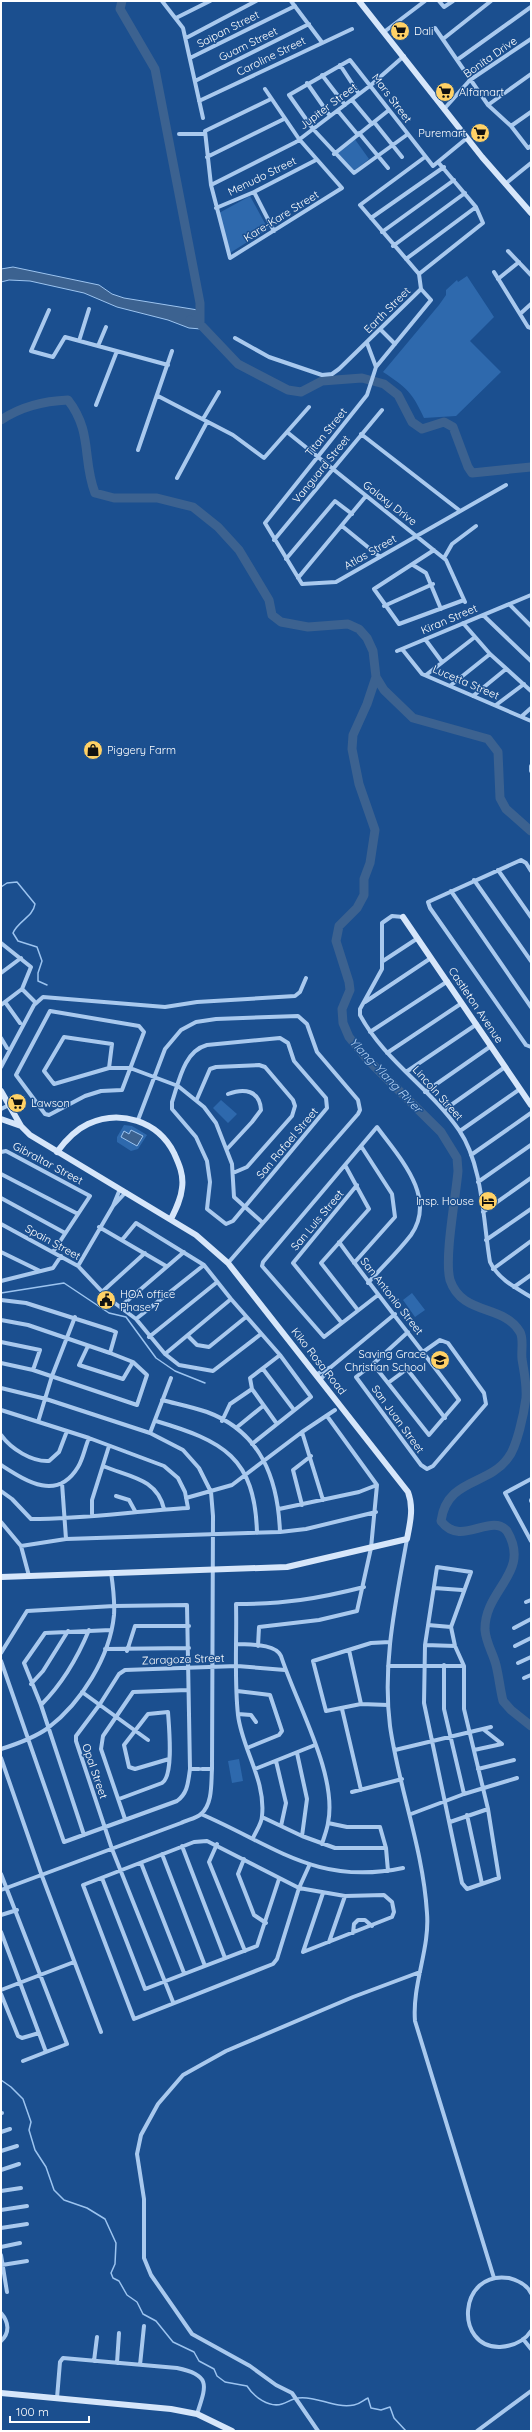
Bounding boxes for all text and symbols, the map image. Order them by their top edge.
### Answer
street label: Saipan Street [195,7,262,51]
supermarket icon: Dali [389,20,411,42]
street label: Guam Street [216,24,280,64]
place label: Dali [414,24,433,38]
street label: Caroline Street [234,33,308,79]
street label: Bonita Drive [460,33,520,81]
street label: Mars Street [369,71,415,126]
street label: Jupiter Street [296,80,360,132]
supermarket icon: Alfamart [434,81,456,103]
place label: Alfamart [459,85,504,99]
supermarket icon: Puremart [469,122,491,144]
place label: Puremart [418,126,466,140]
street label: Menudo Street [226,153,299,199]
street label: Kare-Kare Street [241,187,321,245]
street label: Earth Street [361,284,413,336]
street label: Titan Street [302,405,350,459]
street label: Vanguard Street [289,432,353,506]
street label: Galaxy Drive [360,478,420,528]
street label: Atlas Street [341,531,399,573]
street label: Kiran Street [419,601,480,637]
street label: Lucetta Street [430,662,502,702]
shop icon: Piggery Farm [82,739,104,761]
place label: Piggery Farm [107,743,176,757]
street label: Castleton Avenue [445,964,507,1046]
water label: Ylang-Ylang River [346,1034,427,1117]
street label: Lincoln Street [410,1063,466,1123]
supermarket icon: Lawson [6,1092,28,1114]
place label: Lawson [31,1096,70,1110]
street label: San Rafael Street [253,1104,321,1181]
street label: Gibraltar Street [10,1139,86,1188]
street label: San Luis Street [288,1187,347,1253]
hotel icon: Insp. House [477,1190,499,1212]
place label: Insp. House [416,1194,474,1208]
street label: Spain Street [23,1221,83,1263]
street label: San Antonio Street [357,1254,427,1338]
place label: HOA office Phase 7 [120,1287,175,1314]
public building icon: HOA office Phase 7 [95,1289,117,1311]
street label: Kiko Rosa Road [288,1325,350,1397]
place label: Saving Grace Christian School [345,1347,426,1374]
school or university icon: Saving Grace Christian School [429,1349,451,1371]
street label: San Juan Street [369,1382,428,1456]
street label: Zaragoza Street [141,1651,225,1667]
street label: Opal Street [79,1742,111,1801]
scale bar [10,2398,89,2424]
text: 100 m [16,2404,49,2419]

